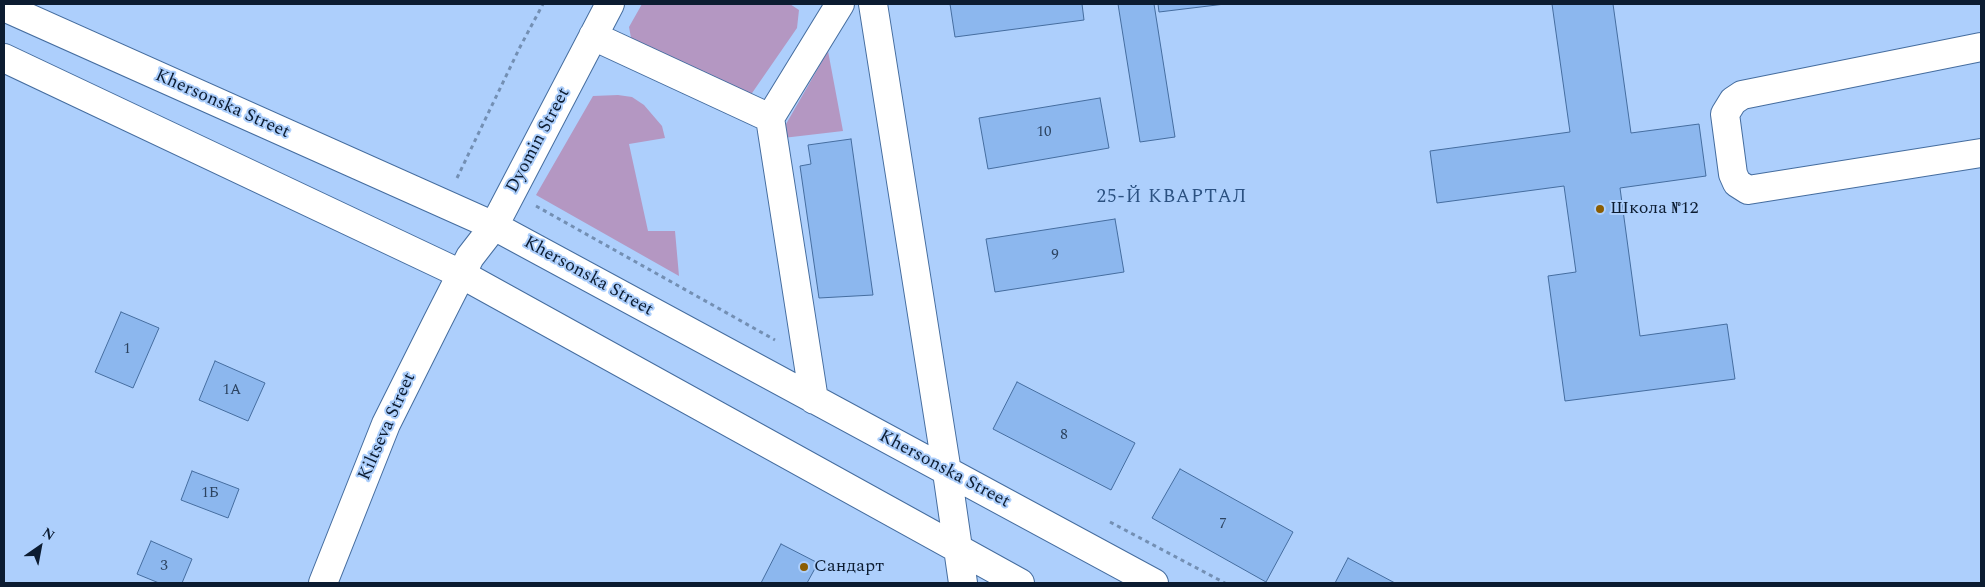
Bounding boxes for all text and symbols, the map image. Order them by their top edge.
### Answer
street label: Khersonska Street [151,66,293,144]
street label: Dyomin Street [502,85,576,197]
house number: 10 [1037,124,1051,142]
district label: 25-Й КВАРТАЛ [1095,187,1249,209]
place label: Школа №12 [1610,198,1698,220]
marker: Школа №12 [1594,203,1606,215]
street label: Khersonska Street [519,232,657,322]
house number: 9 [1051,247,1059,265]
house number: 1 [123,341,131,359]
street label: Kiltseva Street [355,370,421,484]
house number: 1А [223,382,241,400]
street label: Khersonska Street [875,426,1013,514]
house number: 8 [1060,427,1068,445]
house number: 1Б [201,485,219,503]
house number: 7 [1219,516,1227,534]
north arrow [15,522,65,572]
text: N [38,522,59,546]
place label: Сандарт [814,556,884,578]
house number: 3 [160,558,168,576]
marker: Сандарт [798,561,810,573]

